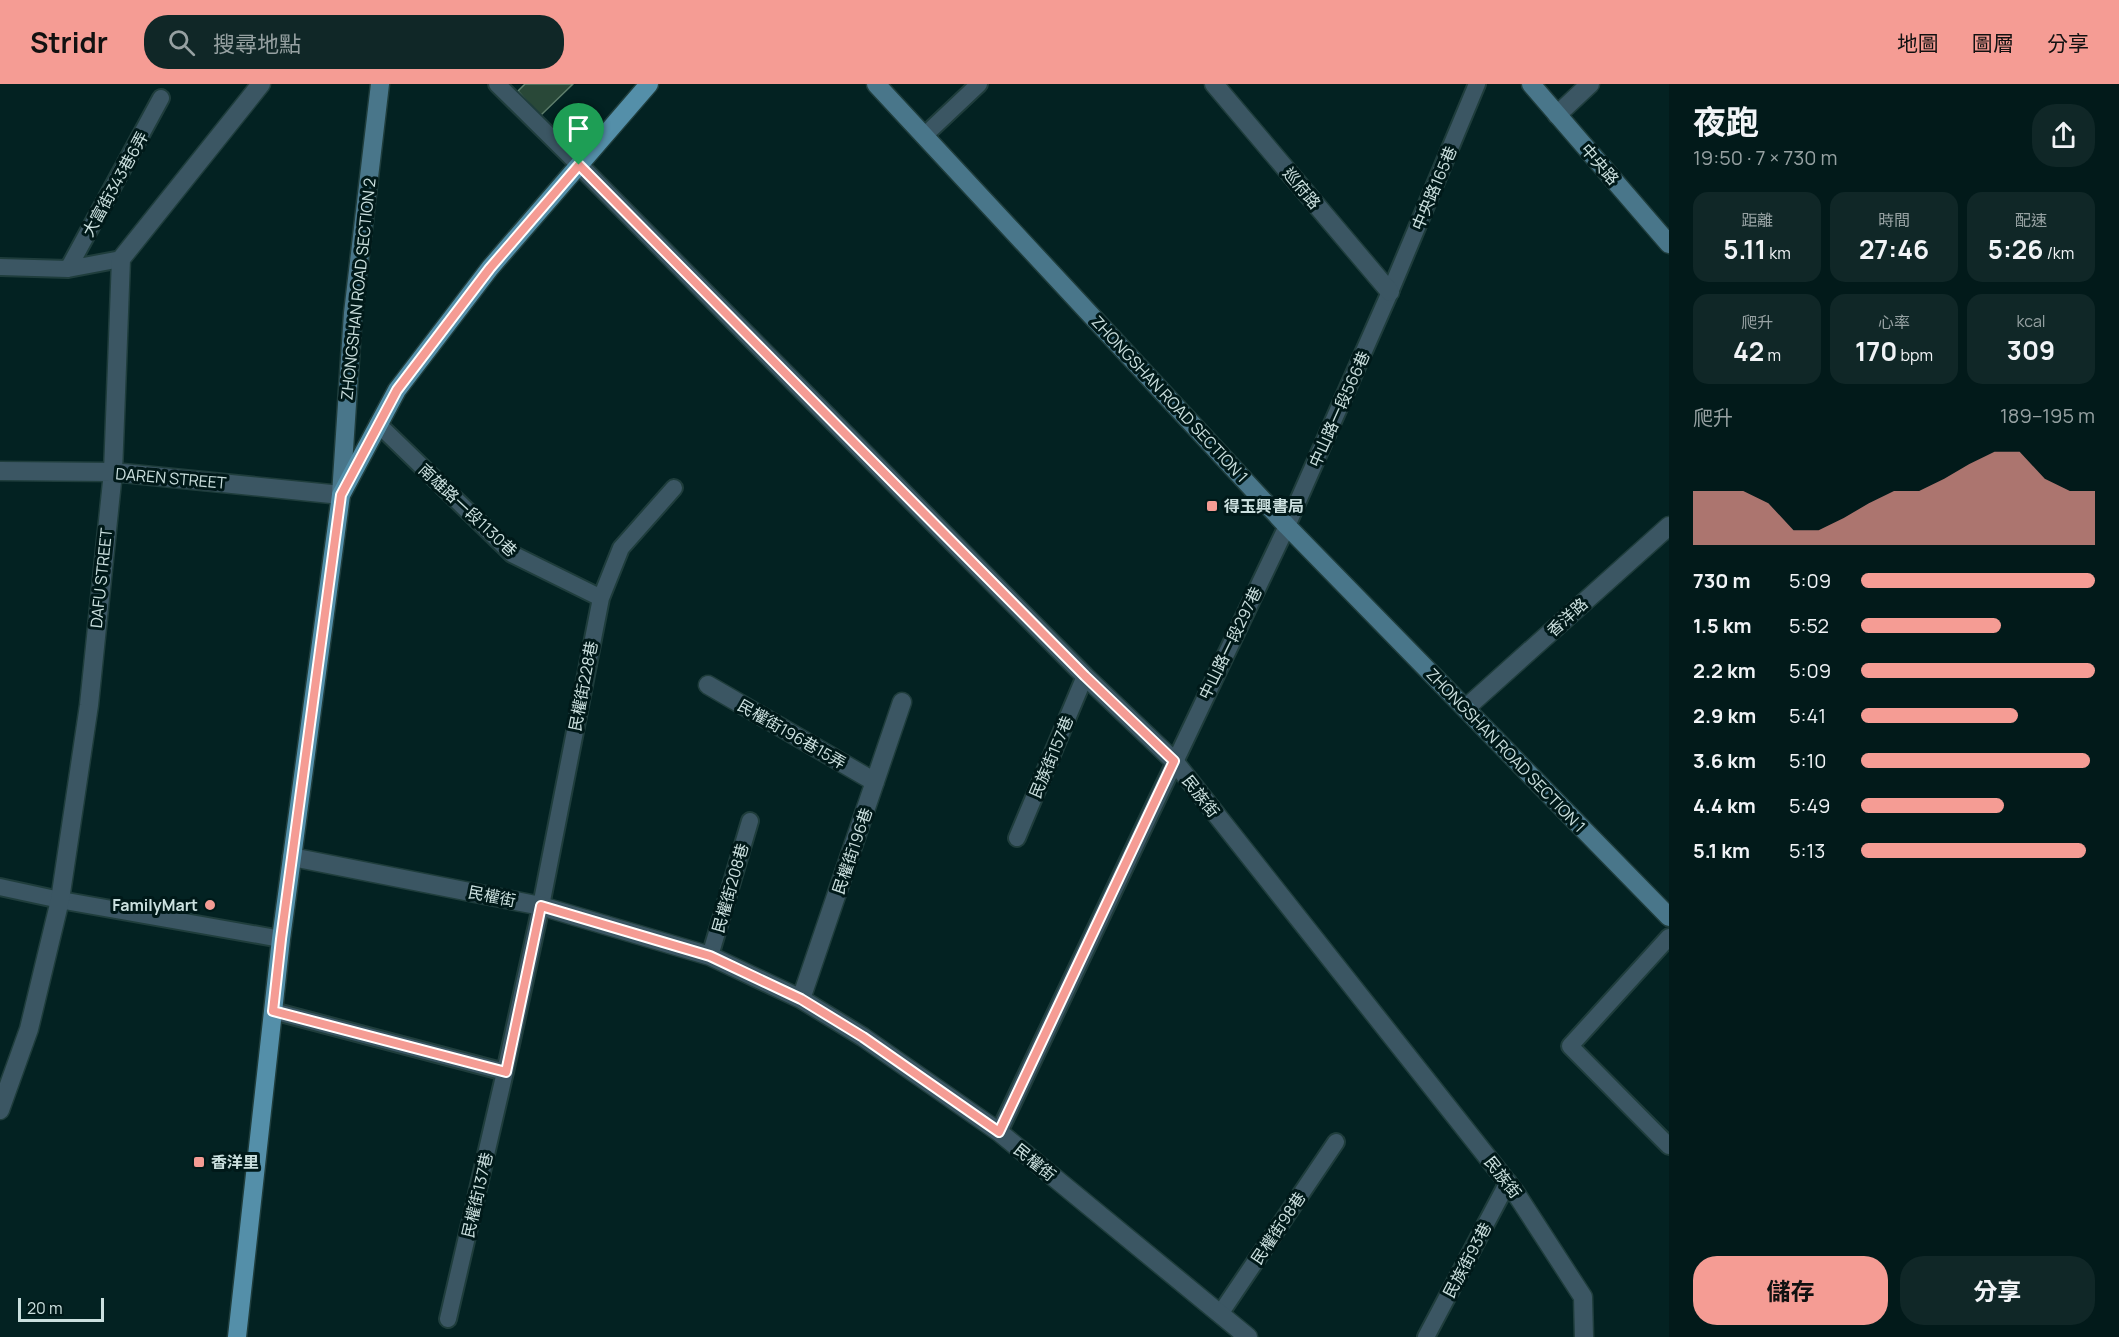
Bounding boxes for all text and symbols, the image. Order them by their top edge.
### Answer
search box [144,15,564,69]
text: Stridr [30,23,108,61]
icon: search [165,26,198,59]
text: 搜尋地點 [213,29,301,59]
text: 地圖 [1897,29,1939,57]
text: 圖層 [1972,29,2014,57]
text: 分享 [2047,29,2089,57]
text: 夜跑 [1693,99,1759,144]
pin [553,103,604,165]
button: share [2032,104,2095,167]
icon: arrive [562,112,595,145]
street label: 大富街343巷6弄 [77,127,153,241]
street label: 中央路 [1576,139,1624,189]
street label: 中央路165巷 [1406,143,1462,233]
text: 19:50 · 7 × 730 m [1693,144,1838,171]
street label: 巡府路 [1278,163,1326,213]
street label: ZHONGSHAN ROAD SECTION 2 [335,177,381,401]
text: 距離 [1741,209,1773,231]
text: 時間 [1878,209,1910,231]
text: 配速 [2015,209,2047,231]
text: 5.11 [1723,231,1766,267]
text: 27:46 [1859,231,1929,267]
text: 5:26 [1988,231,2043,267]
text: km [1766,242,1791,264]
text: /km [2043,242,2074,264]
text: kcal [2016,310,2046,332]
street label: ZHONGSHAN ROAD SECTION 1 [1087,311,1253,487]
text: 爬升 [1741,311,1773,333]
text: 心率 [1878,311,1910,333]
text: 309 [2007,332,2055,368]
text: 42 [1733,333,1764,369]
text: 170 [1855,333,1897,369]
text: m [1764,344,1781,366]
text: bpm [1897,344,1933,366]
street label: 中山路一段566巷 [1304,347,1374,471]
text: 189–195 m [2000,402,2095,429]
text: 爬升 [1693,404,1733,431]
street label: 南雄路一段1130巷 [414,459,522,561]
street label: DAREN STREET [115,462,228,494]
place label: 得玉興書局 [1223,495,1304,517]
marker: 得玉興書局 [1205,499,1219,513]
street label: DAFU STREET [85,527,117,629]
text: 730 m [1693,567,1750,594]
text: 5:09 [1789,567,1831,594]
street label: 中山路一段297巷 [1193,583,1267,703]
street label: 香洋路 [1542,593,1592,641]
text: 1.5 km [1693,612,1752,639]
text: 5:52 [1789,612,1829,639]
street label: 民權街228巷 [563,639,603,733]
text: 2.2 km [1693,657,1756,684]
text: 5:09 [1789,657,1831,684]
street label: ZHONGSHAN ROAD SECTION 1 [1422,663,1590,837]
street label: 民權街196巷15弄 [734,694,850,774]
text: 2.9 km [1693,702,1756,729]
text: 5:41 [1789,702,1826,729]
street label: 民族街157巷 [1024,712,1078,802]
text: 3.6 km [1693,747,1756,774]
text: 5:10 [1789,747,1827,774]
street label: 民族街 [1178,770,1224,822]
text: 4.4 km [1693,792,1756,819]
text: 5:49 [1789,792,1831,819]
street label: 民權街196巷 [827,805,877,897]
text: 5.1 km [1693,837,1750,864]
text: 5:13 [1789,837,1825,864]
street label: 民權街208巷 [707,841,753,935]
street label: 民權街 [466,881,518,911]
place label: FamilyMart [112,894,198,916]
marker: FamilyMart [203,898,217,912]
street label: 民權街 [1009,1138,1061,1186]
street label: 民權街137巷 [456,1150,498,1240]
place label: 香洋里 [211,1151,259,1173]
street label: 民族街 [1480,1151,1526,1203]
marker: 香洋里 [192,1155,206,1169]
street label: 民權街98巷 [1246,1187,1310,1269]
street label: 民族街93巷 [1438,1218,1496,1302]
button: 儲存 [1693,1256,1888,1325]
button: 分享 [1900,1256,2095,1325]
scale bar [18,1295,104,1322]
text: 20 m [27,1297,63,1319]

